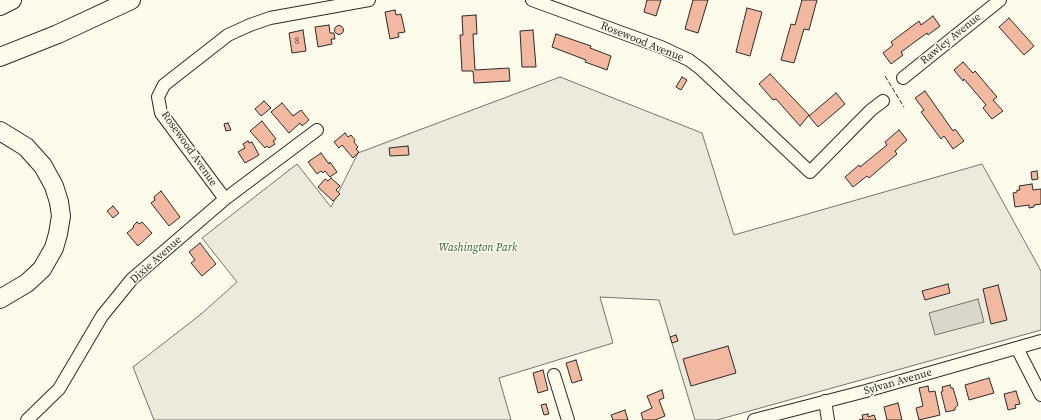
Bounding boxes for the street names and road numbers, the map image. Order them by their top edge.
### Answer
street label: Rawley Avenue [918,11,984,67]
street label: Rosewood Avenue [598,19,686,65]
street label: Rosewood Avenue [158,109,220,189]
street label: Dixie Avenue [128,234,184,286]
street label: Sylvan Avenue [862,366,934,398]

